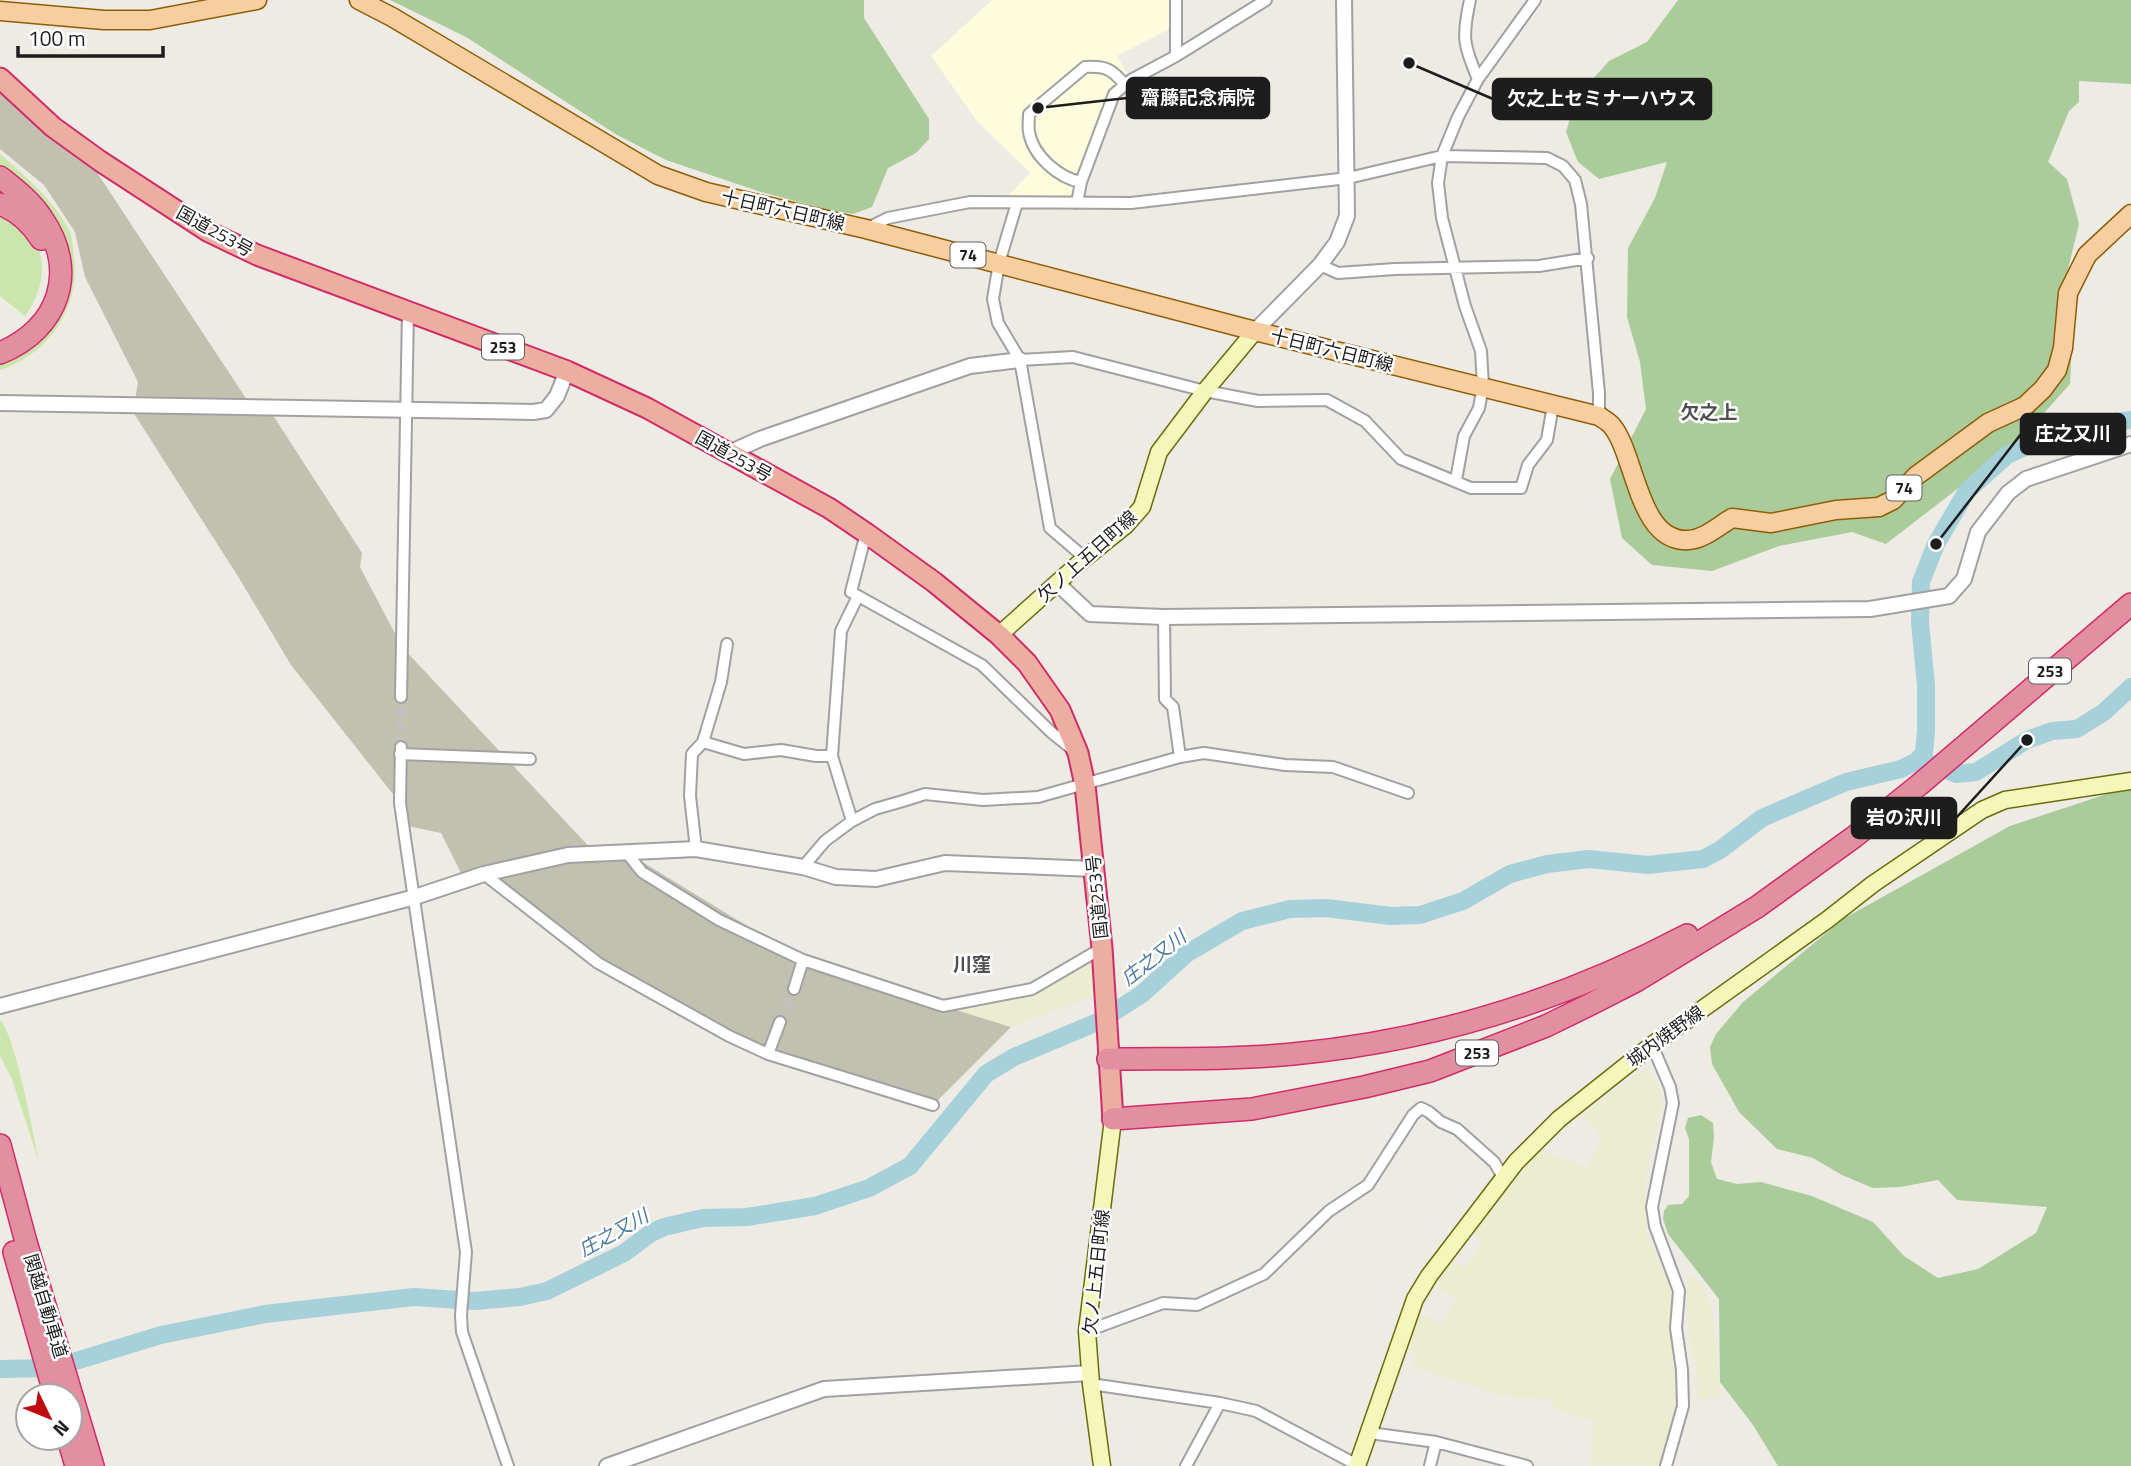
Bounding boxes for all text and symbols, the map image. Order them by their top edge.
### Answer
scale bar [18,14,163,58]
text: 100 m [28,22,85,54]
callout: 齋藤記念病院 [1127,78,1269,118]
callout: 欠之上セミナーハウス [1493,79,1711,119]
text: 齋藤記念病院 [1141,82,1255,111]
text: 欠之上セミナーハウス [1507,83,1697,112]
street label: 十日町六日町線 [719,183,847,237]
street label: 国道253号 [172,199,258,263]
road number: 74 [950,243,986,268]
street label: 十日町六日町線 [1268,322,1396,378]
road number: 253 [482,334,524,360]
district label: 欠之上 [1680,397,1738,426]
callout: 庄之又川 [2021,414,2125,454]
text: 庄之又川 [2035,418,2111,447]
street label: 国道253号 [691,424,777,488]
road number: 74 [1886,475,1922,500]
street label: 欠ノ上五日町線 [1031,504,1143,608]
road number: 253 [2029,658,2071,684]
callout: 岩の沢川 [1852,798,1956,838]
text: 岩の沢川 [1866,802,1942,831]
street label: 国道253号 [1079,854,1115,940]
water label: 庄之又川 [1114,921,1193,992]
district label: 川窪 [953,949,991,978]
street label: 城内焼野線 [1621,999,1709,1073]
road number: 253 [1456,1040,1498,1065]
water label: 庄之又川 [573,1200,655,1263]
street label: 欠ノ上五日町線 [1076,1208,1116,1336]
street label: 関越自動車道 [17,1250,75,1362]
north arrow [14,1382,84,1452]
text: N [47,1414,77,1444]

